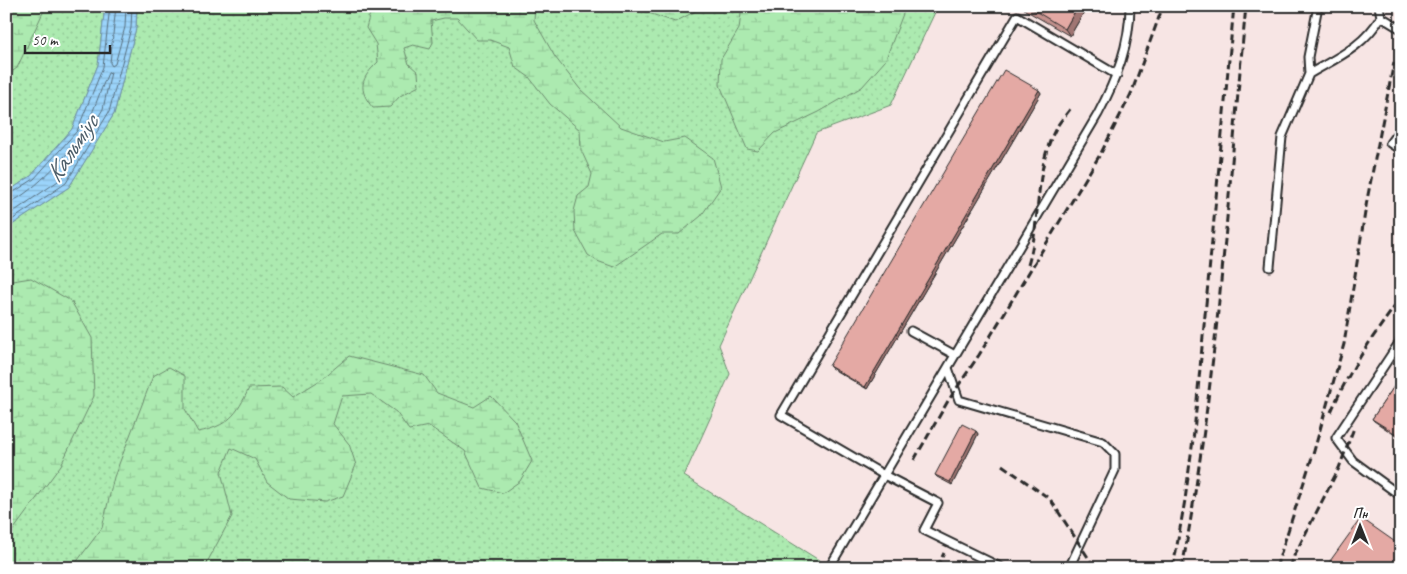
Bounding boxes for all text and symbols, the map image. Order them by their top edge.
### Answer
scale bar [25,22,110,54]
text: 50 m [32,31,59,50]
water label: Кальміус [38,106,107,188]
north arrow [1334,502,1384,552]
text: Пн [1353,505,1368,522]

